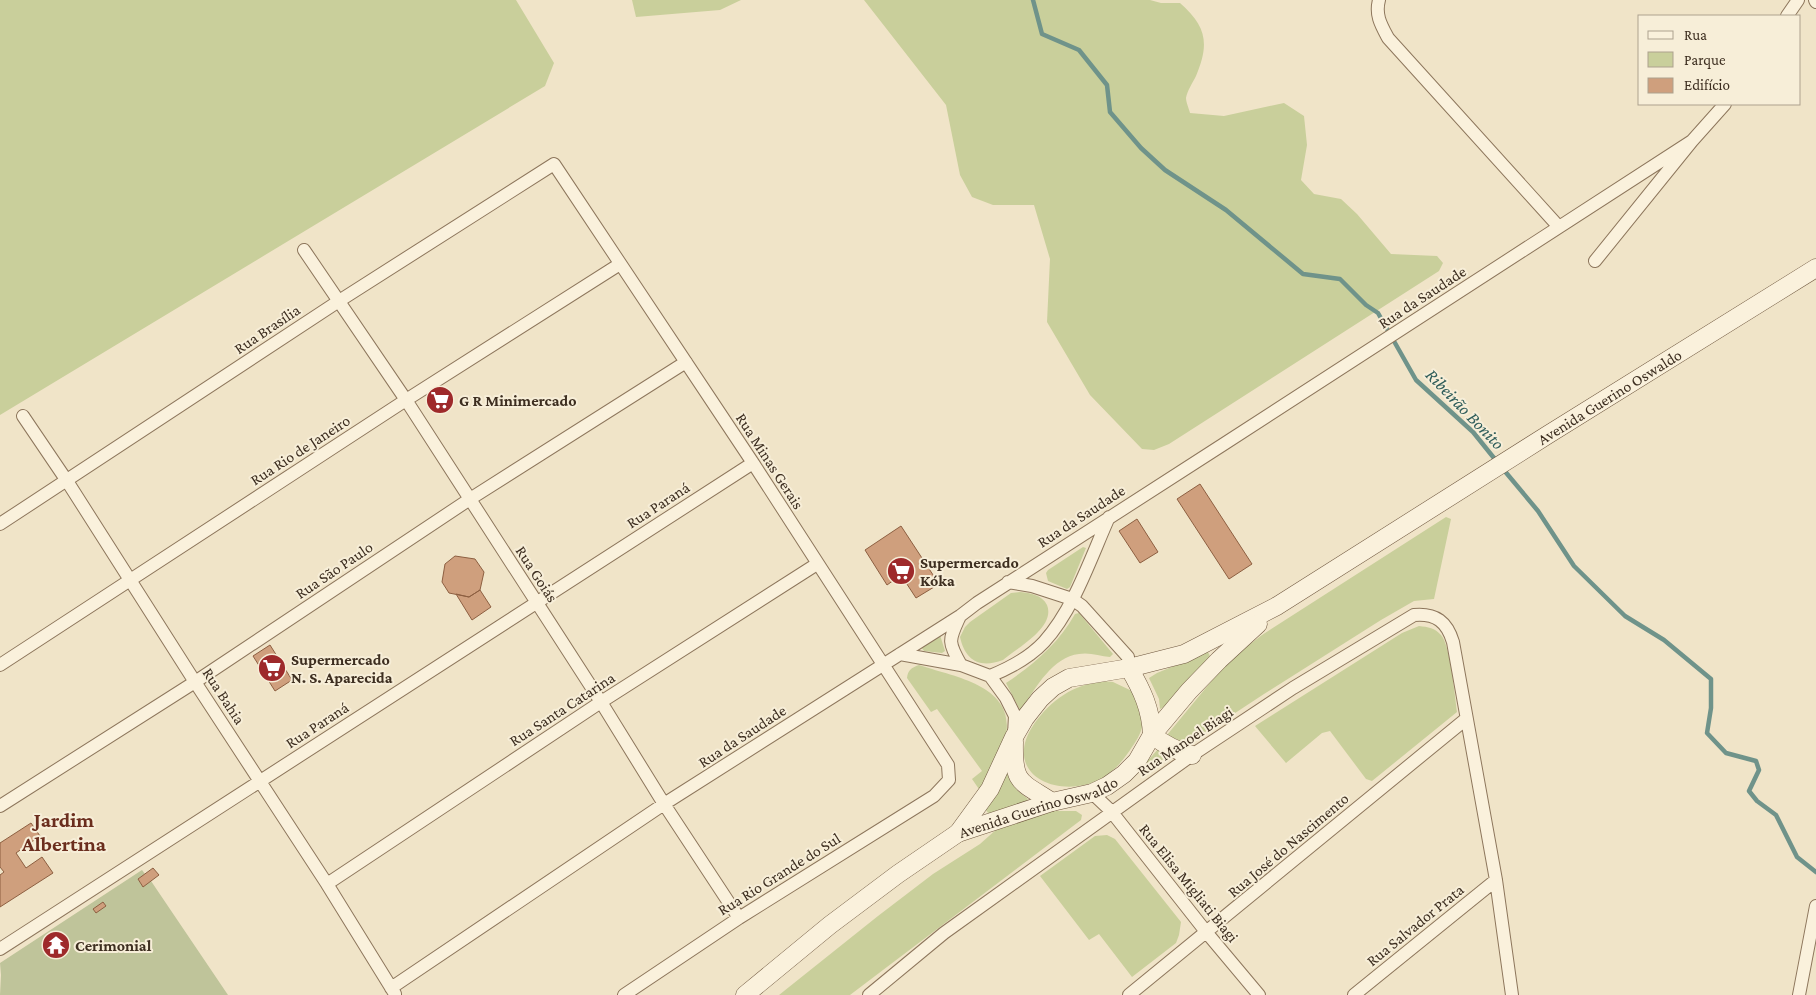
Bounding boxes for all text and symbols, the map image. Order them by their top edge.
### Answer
legend [1638,15,1801,105]
text: Rua [1684,27,1707,43]
text: Parque [1684,52,1726,69]
text: Edifício [1684,77,1730,93]
street label: Rua da Saudade [1375,262,1469,332]
street label: Rua Brasília [231,301,303,357]
street label: Avenida Guerino Oswaldo [1534,345,1684,448]
water label: Ribeirão Bonito [1422,365,1509,454]
supermarket icon: G R Minimercado [425,385,455,415]
place label: G R Minimercado [459,392,577,409]
street label: Rua Minas Gerais [733,410,807,512]
street label: Rua Rio de Janeiro [247,411,354,489]
street label: Rua Paraná [623,478,693,532]
street label: Rua da Saudade [1034,481,1128,551]
street label: Rua São Paulo [292,538,376,602]
street label: Rua Goiás [513,543,561,605]
place label: Supermercado Kóka [920,554,1019,589]
supermarket icon: Supermercado Kóka [886,556,916,586]
place label: Supermercado N. S. Aparecida [291,651,393,686]
supermarket icon: Supermercado N. S. Aparecida [257,653,287,683]
street label: Rua Bahia [199,665,249,728]
street label: Rua Santa Catarina [506,668,618,749]
street label: Rua Paraná [282,698,352,752]
street label: Rua da Saudade [695,701,789,771]
street label: Rua Manoel Biagi [1134,703,1236,780]
street label: Avenida Guerino Oswaldo [956,773,1121,841]
street label: Rua José do Nascimento [1224,789,1353,901]
district label: Jardim Albertina [21,808,107,856]
street label: Rua Elisa Migliati Biagi [1135,821,1242,946]
street label: Rua Rio Grande do Sul [715,829,843,919]
street label: Rua Salvador Prata [1363,880,1467,969]
temple icon: Cerimonial [41,930,71,960]
place label: Cerimonial [75,937,152,954]

